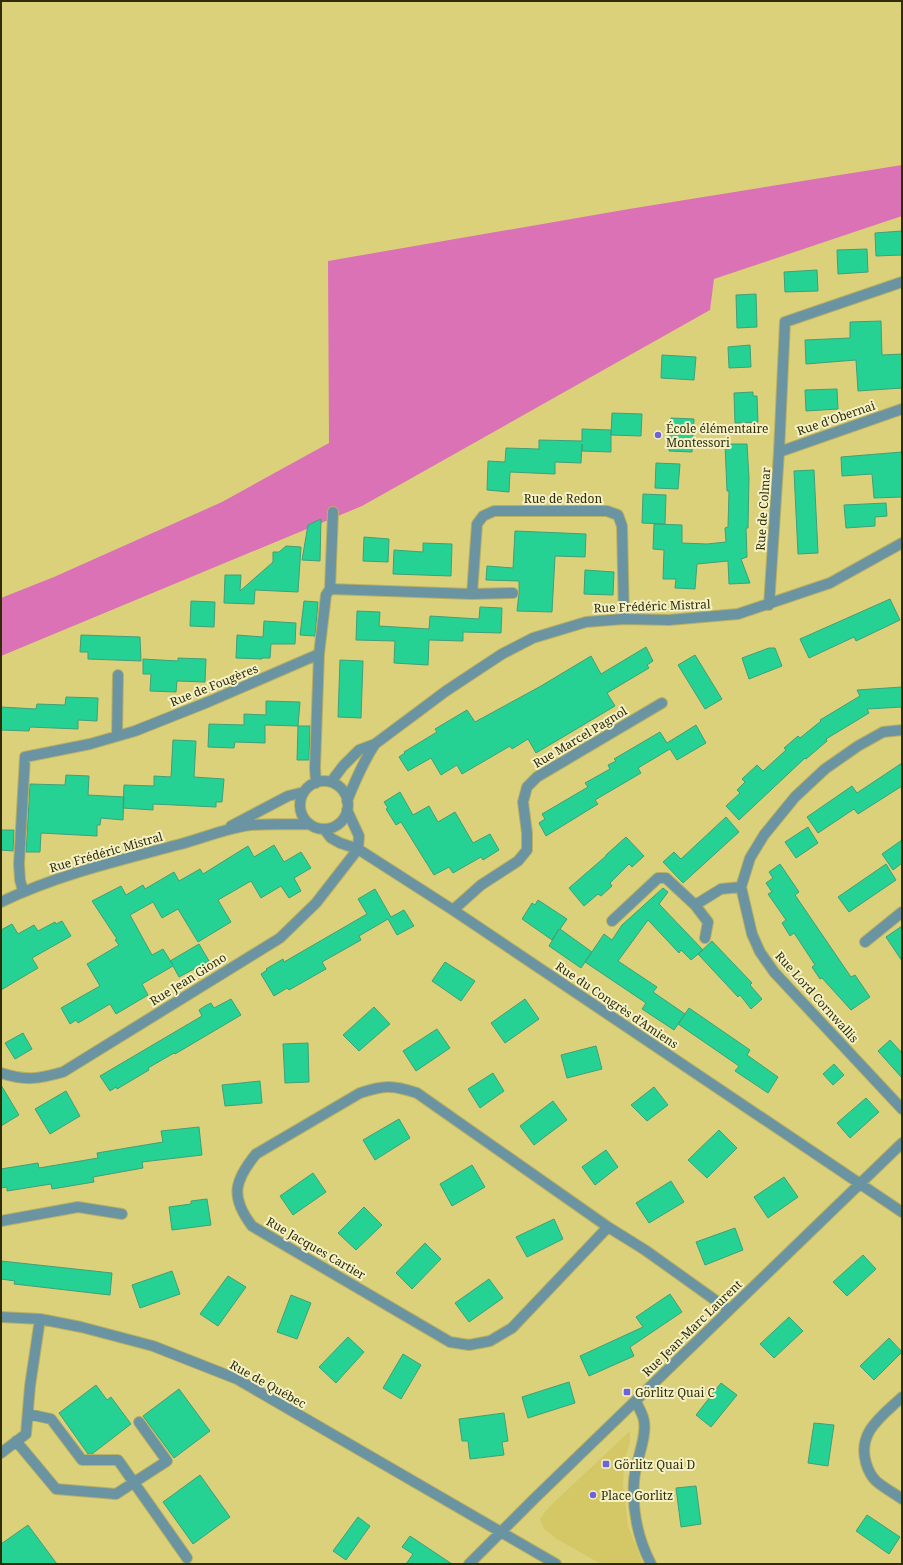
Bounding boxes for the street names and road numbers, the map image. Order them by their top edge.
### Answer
street label: Rue d'Obernai [795,397,878,439]
street label: Rue de Colmar [752,466,774,551]
street label: Rue de Redon [524,490,602,507]
street label: Rue Frédéric Mistral [593,595,711,617]
street label: Rue de Fougères [167,660,261,710]
street label: Rue Marcel Pagnol [530,702,630,772]
street label: Rue Frédéric Mistral [47,828,165,876]
street label: Rue Lord Cornwallis [772,948,862,1046]
street label: Rue Jean Giono [146,949,230,1009]
street label: Rue du Congrès d'Amiens [552,958,682,1052]
street label: Rue Jacques Cartier [263,1213,369,1283]
street label: Rue Jean-Marc Laurent [638,1276,746,1380]
street label: Rue de Québec [227,1356,309,1412]

